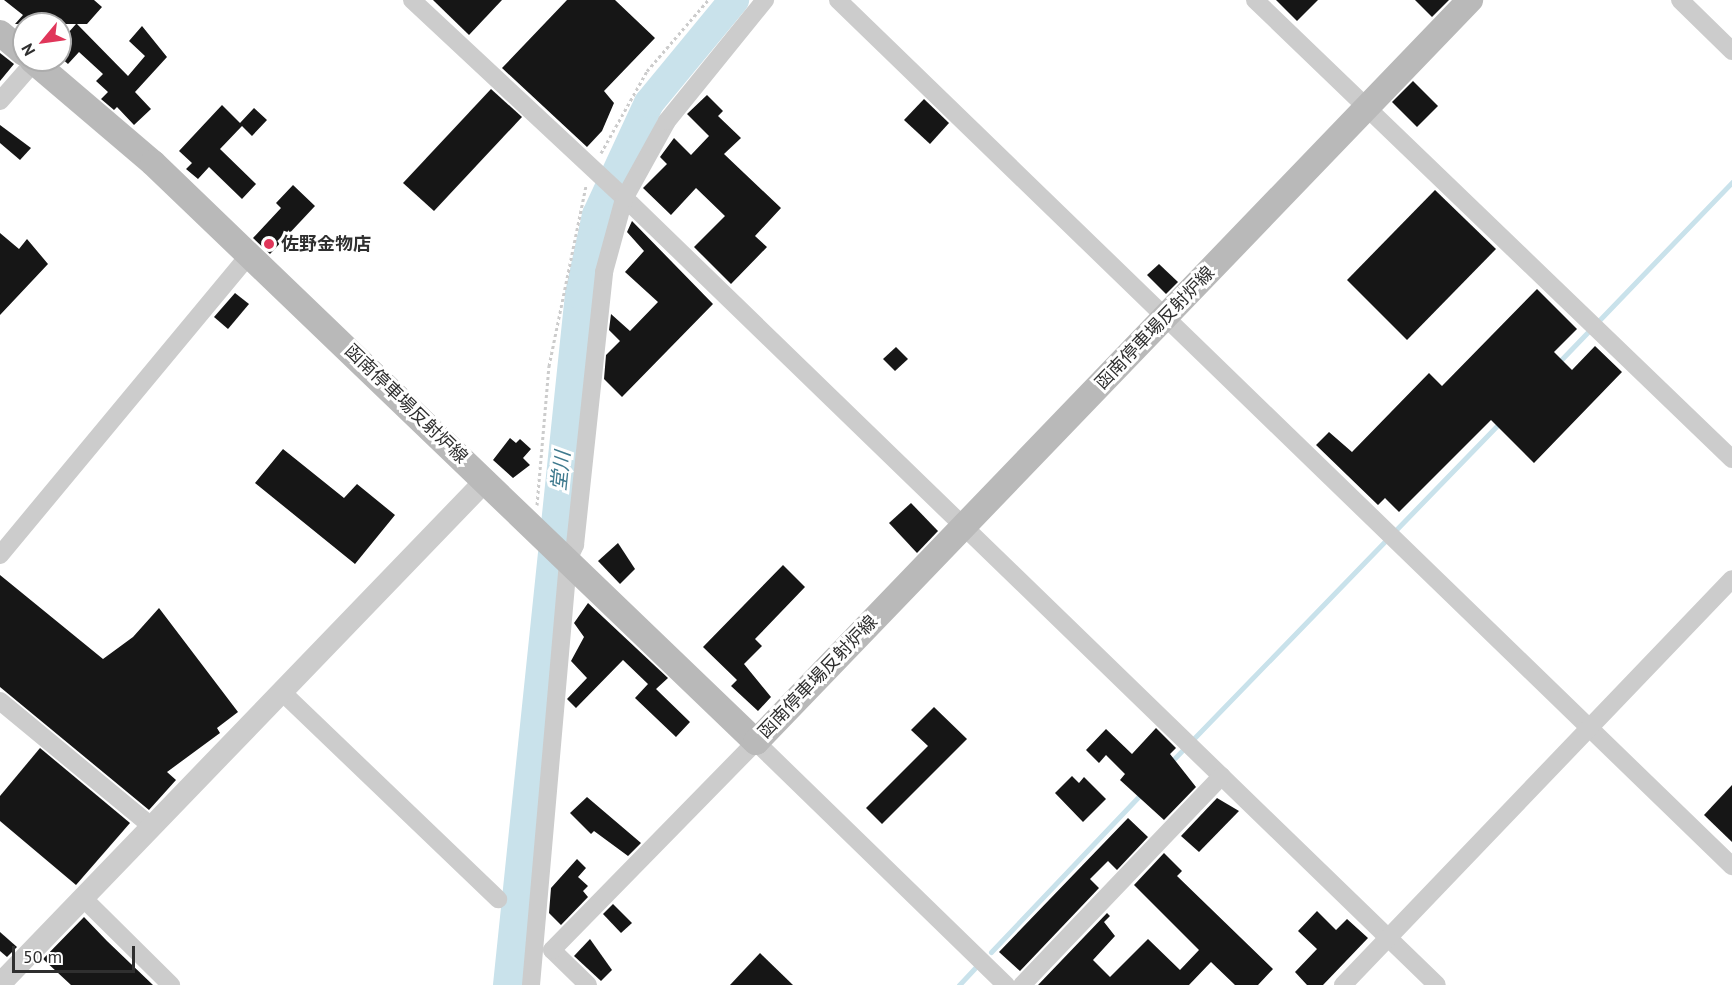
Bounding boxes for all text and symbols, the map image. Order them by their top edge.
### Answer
north arrow [12,12,72,72]
text: N [17,40,39,59]
place label: 佐野金物店 [281,233,371,255]
marker: 佐野金物店 [262,237,276,251]
street label: 函南停車場反射炉線 [1091,262,1219,394]
street label: 函南停車場反射炉線 [340,340,472,468]
water label: 堂川 [547,450,575,492]
street label: 函南停車場反射炉線 [754,611,882,743]
scale bar [15,934,138,972]
text: 50 m [23,945,62,968]

